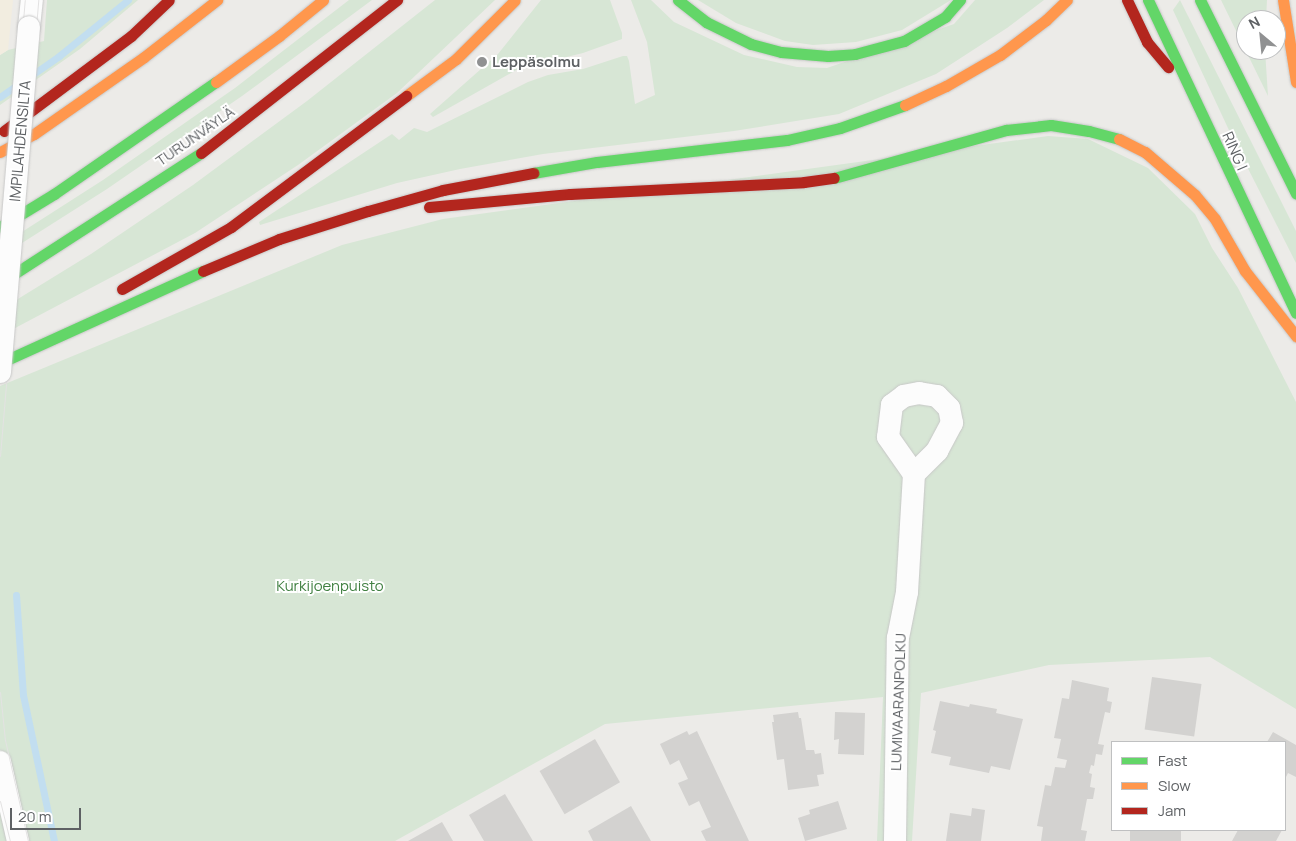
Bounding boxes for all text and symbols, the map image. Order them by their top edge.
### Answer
north arrow [1236,10,1286,60]
text: N [1245,11,1263,33]
place label: Leppäsolmu [492,53,580,71]
marker: Leppäsolmu [476,56,488,68]
street label: IMPILAHDENSILTA [6,79,34,203]
street label: TURUNVÄYLÄ [152,102,238,170]
street label: RING I [1219,129,1251,173]
park label: Kurkijoenpuisto [276,577,384,595]
street label: LUMIVAARANPOLKU [887,633,909,771]
legend [1111,741,1286,831]
text: Fast [1158,750,1187,771]
text: Slow [1158,775,1191,796]
scale bar [12,798,84,830]
text: Jam [1158,800,1186,821]
text: 20 m [18,806,51,827]

